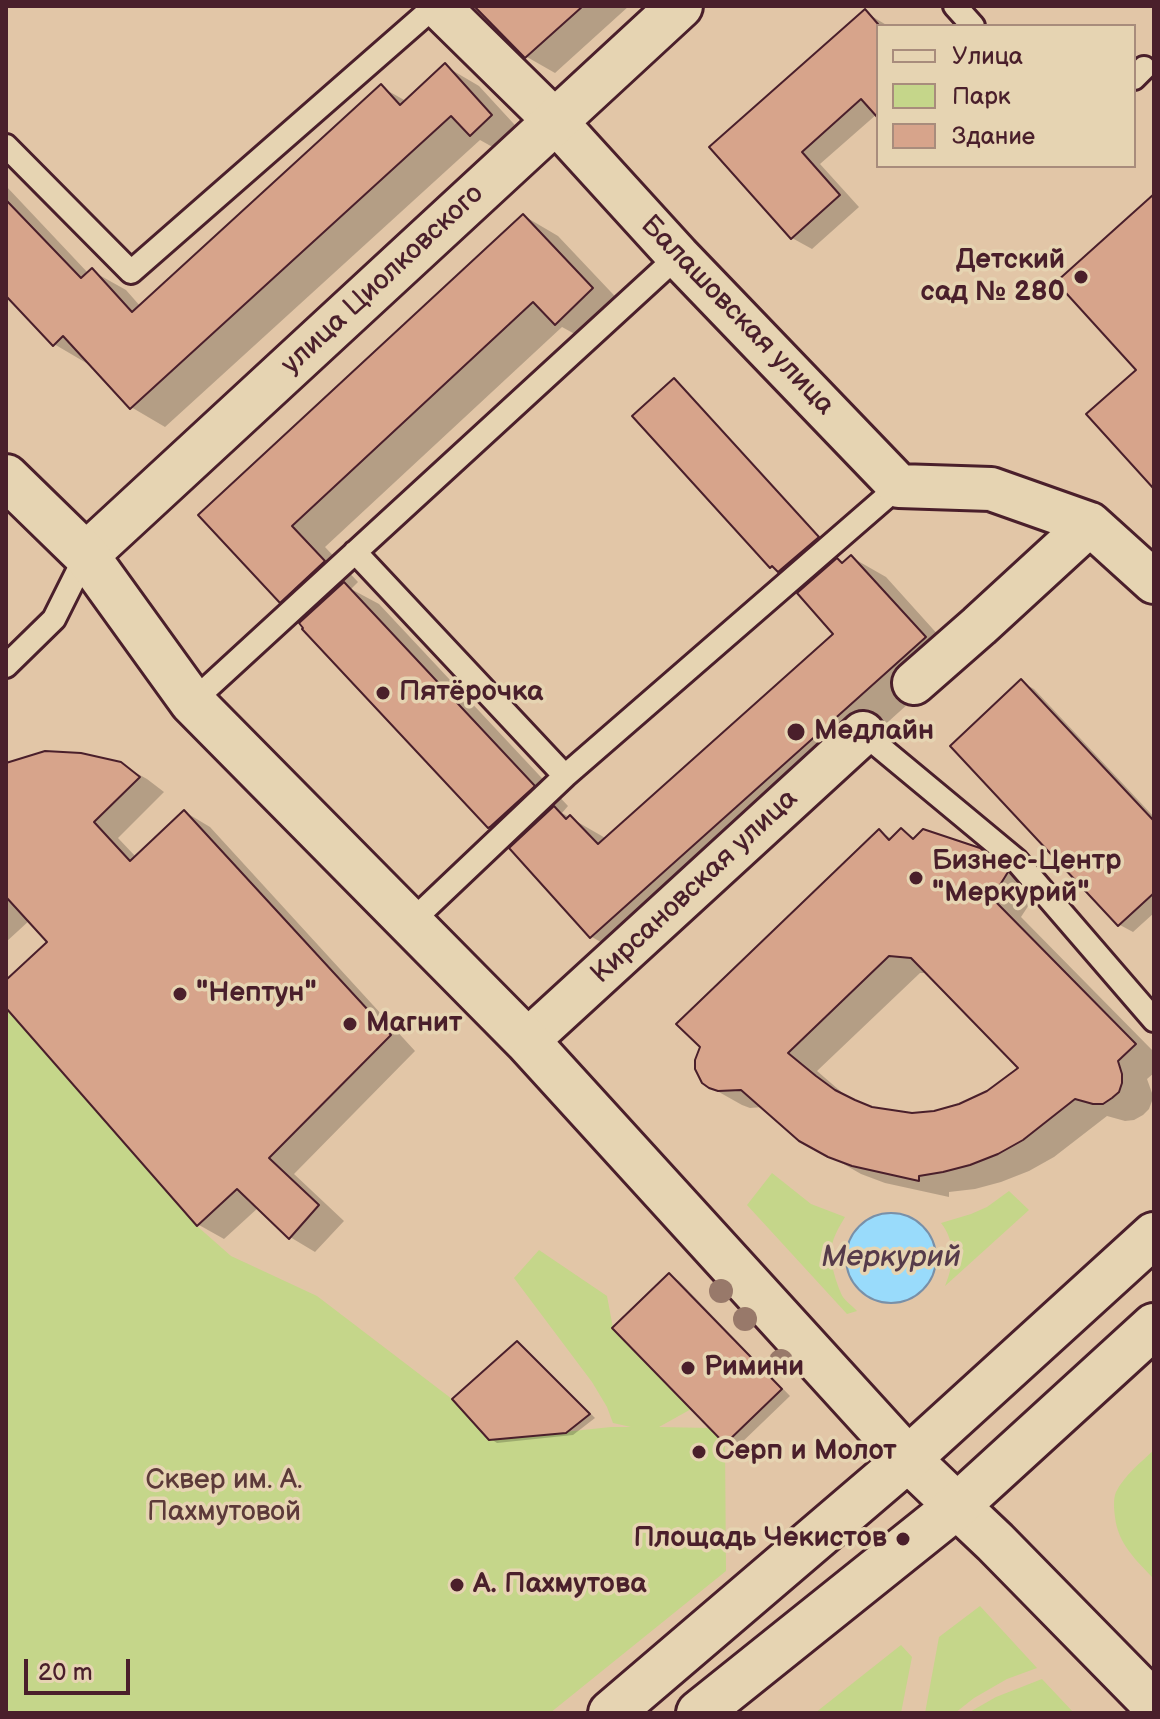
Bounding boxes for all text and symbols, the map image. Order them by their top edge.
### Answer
legend [876,24,1136,168]
text: Улица [952,42,1023,71]
text: Парк [952,82,1010,111]
text: Здание [952,122,1035,151]
street label: улица Циолковского [275,178,491,382]
street label: Балашовская улица [633,209,841,423]
place label: Детский сад № 280 [920,244,1065,310]
marker: Детский сад № 280 [1072,268,1090,286]
place label: Пятёрочка [399,676,543,710]
marker: Пятёрочка [374,684,392,702]
place label: Медлайн [814,715,934,749]
marker: Медлайн [785,721,807,743]
street label: Кирсановская улица [585,783,805,991]
place label: Бизнес-Центр "Меркурий" [932,845,1122,911]
marker: Бизнес-Центр "Меркурий" [907,869,925,887]
place label: "Нептун" [196,977,317,1011]
marker: "Нептун" [171,985,189,1003]
place label: Магнит [366,1007,462,1041]
marker: Магнит [341,1015,359,1033]
water label: Меркурий [821,1240,961,1276]
place label: Римини [704,1351,804,1385]
marker: Римини [679,1359,697,1377]
place label: Серп и Молот [715,1435,897,1469]
marker: Серп и Молот [690,1443,708,1461]
park label: Сквер им. А. Пахмутовой [146,1464,302,1530]
place label: Площадь Чекистов [633,1522,887,1556]
marker: Площадь Чекистов [894,1530,912,1548]
place label: А. Пахмутова [473,1568,646,1602]
marker: А. Пахмутова [448,1576,466,1594]
scale bar [28,1643,134,1693]
text: 20 m [38,1658,93,1687]

